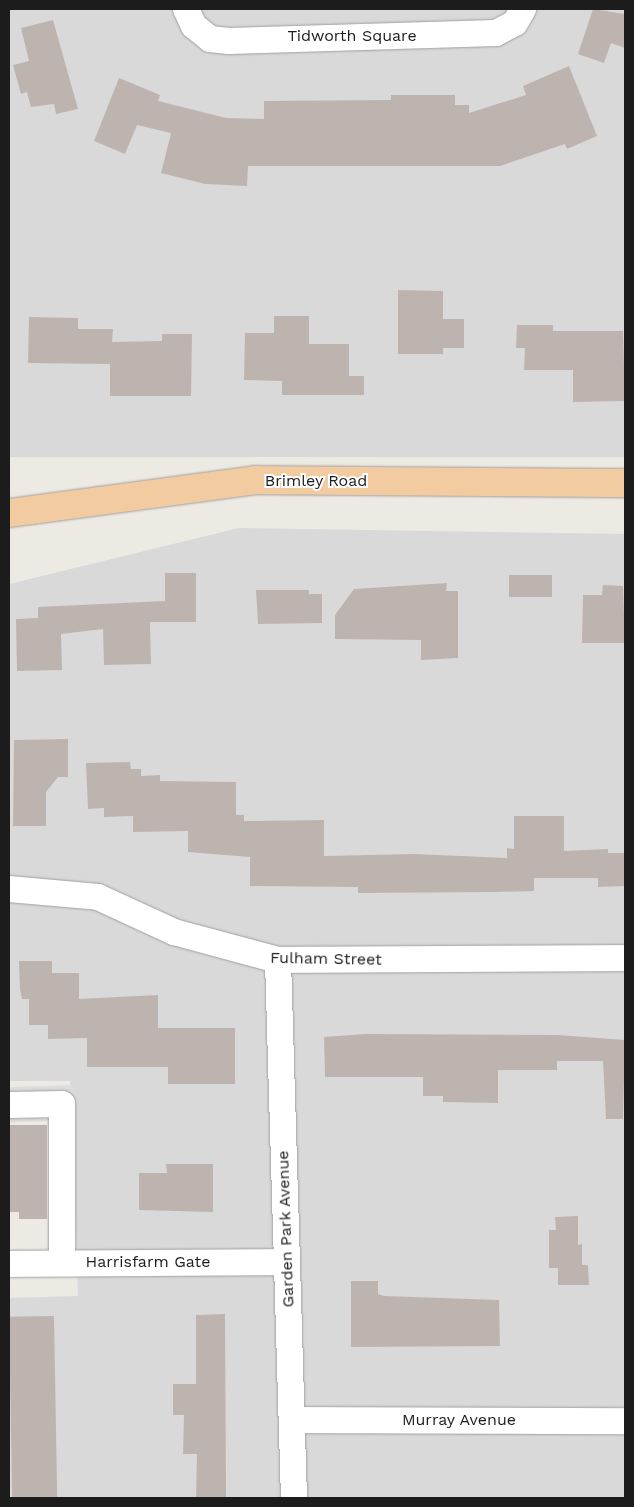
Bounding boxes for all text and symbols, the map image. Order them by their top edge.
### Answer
street label: Tidworth Square [287,26,417,46]
street label: Brimley Road [265,471,367,491]
street label: Fulham Street [270,948,382,970]
street label: Garden Park Avenue [274,1150,298,1308]
street label: Harrisfarm Gate [86,1252,210,1272]
street label: Murray Avenue [401,1410,517,1430]

